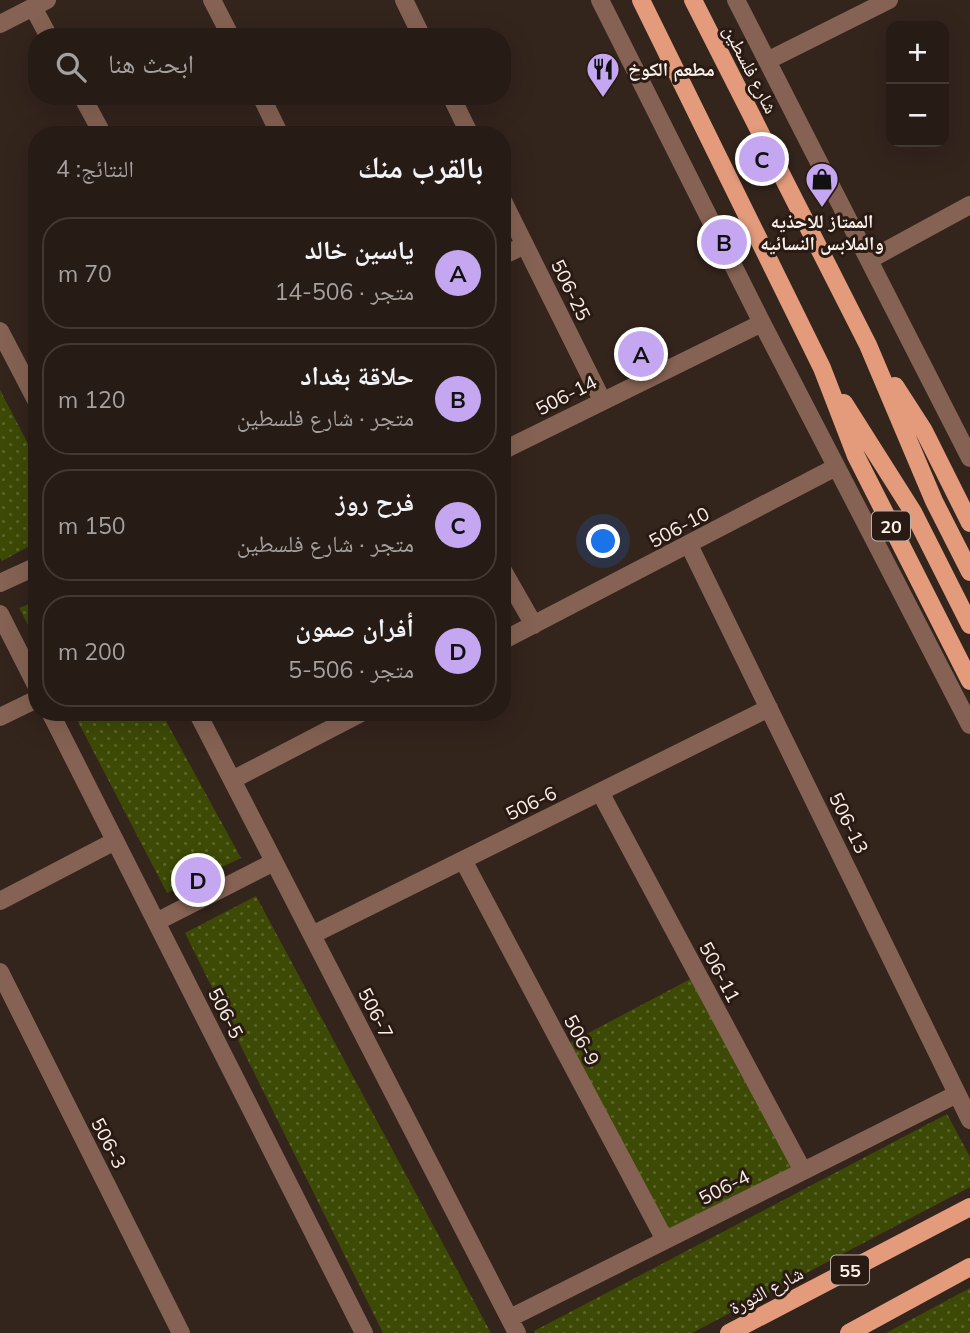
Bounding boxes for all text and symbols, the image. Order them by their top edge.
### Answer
street label: شارع فلسطين [718,21,784,117]
map controls [886,21,949,147]
button: + [886,21,949,84]
search box [28,28,511,105]
text: ابحث هنا [108,47,194,80]
icon: search [52,48,90,86]
restaurant icon: مطعم الكوخ [584,50,622,99]
place label: مطعم الكوخ [628,57,715,82]
button: − [886,84,949,147]
pin: C [739,133,785,185]
text: بالقرب منك [358,148,483,186]
text: النتائج: 4 [56,154,134,183]
shop icon: الممتاز للاحذيه والملابس النسائيه [803,160,841,209]
place label: الممتاز للاحذيه والملابس النسائيه [760,209,884,255]
pin: B [701,216,747,268]
text: ياسين خالد [305,233,414,266]
street label: 506-25 [546,255,596,325]
text: 70 m [58,259,112,288]
text: A [449,259,467,288]
text: متجر · 506-14 [274,277,414,306]
pin: A [618,328,664,380]
text: حلاقة بغداد [300,359,414,392]
street label: 506-14 [532,370,600,420]
text: 120 m [58,385,126,414]
text: B [450,385,466,414]
text: متجر · شارع فلسطين [237,403,414,432]
text: فرح روز [336,485,414,518]
street label: 506-10 [645,501,713,553]
text: 150 m [58,511,126,540]
text: C [450,511,466,540]
road number: 20 [872,512,910,540]
your location [586,524,620,558]
text: متجر · شارع فلسطين [237,529,414,558]
text: أفران صمون [295,611,414,644]
text: 200 m [58,637,126,666]
text: D [449,637,467,666]
text: متجر · 506-5 [288,655,414,684]
street label: 506-6 [502,780,560,826]
street label: 506-13 [824,788,874,858]
pin: D [175,854,221,906]
street label: 506-11 [694,938,746,1006]
street label: 506-5 [203,984,249,1042]
street label: 506-7 [353,984,399,1042]
street label: 506-9 [559,1011,605,1069]
street label: 506-3 [86,1114,132,1172]
street label: 506-4 [695,1164,753,1210]
road number: 55 [831,1255,869,1284]
street label: شارع الثورة [725,1261,807,1319]

